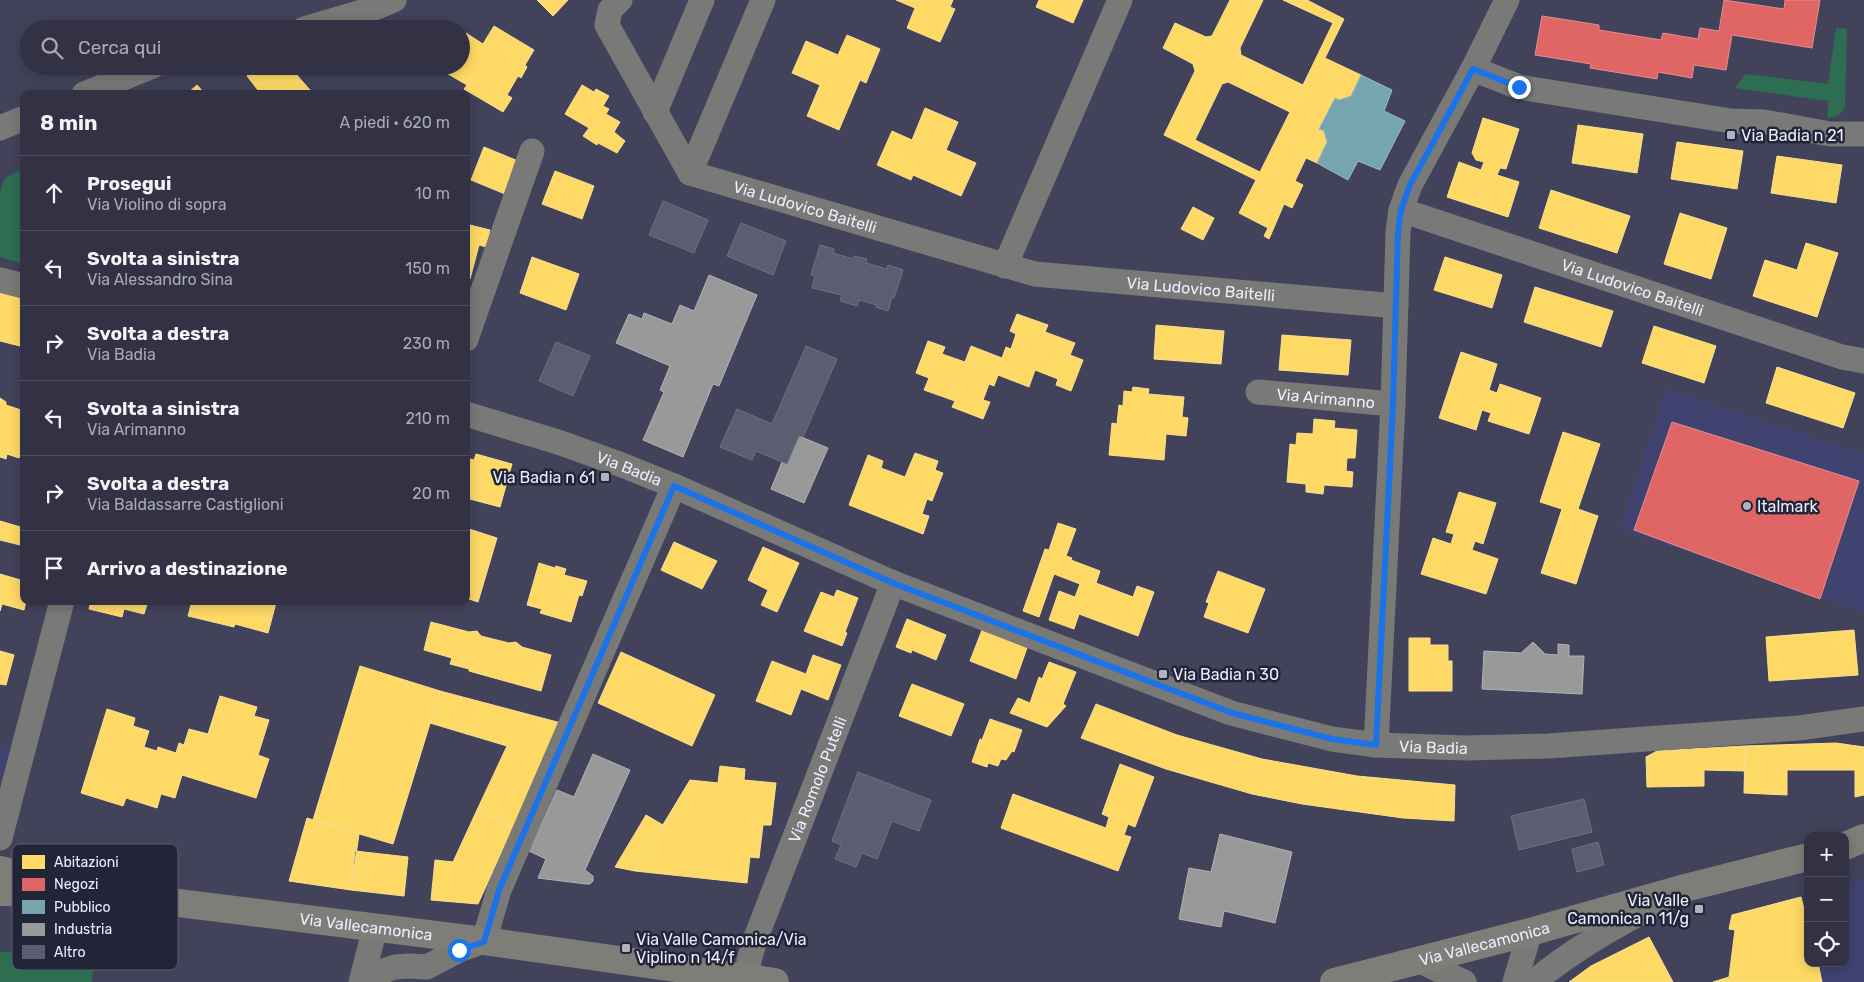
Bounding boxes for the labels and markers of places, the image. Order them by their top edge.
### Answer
place label: Via Badia n 21 [1741,126,1844,145]
marker: Via Badia n 21 [1725,129,1737,141]
place label: Via Badia n 61 [493,468,595,487]
marker: Via Badia n 61 [599,471,611,483]
place label: Italmark [1757,497,1818,516]
marker: Italmark [1741,500,1753,512]
place label: Via Badia n 30 [1173,665,1279,684]
marker: Via Badia n 30 [1157,668,1169,680]
place label: Via Valle Camonica n 11/g [1567,891,1689,928]
marker: Via Valle Camonica n 11/g [1693,903,1705,915]
place label: Via Valle Camonica/Via Viplino n 14/f [636,930,807,967]
marker: Via Valle Camonica/Via Viplino n 14/f [620,942,632,954]

